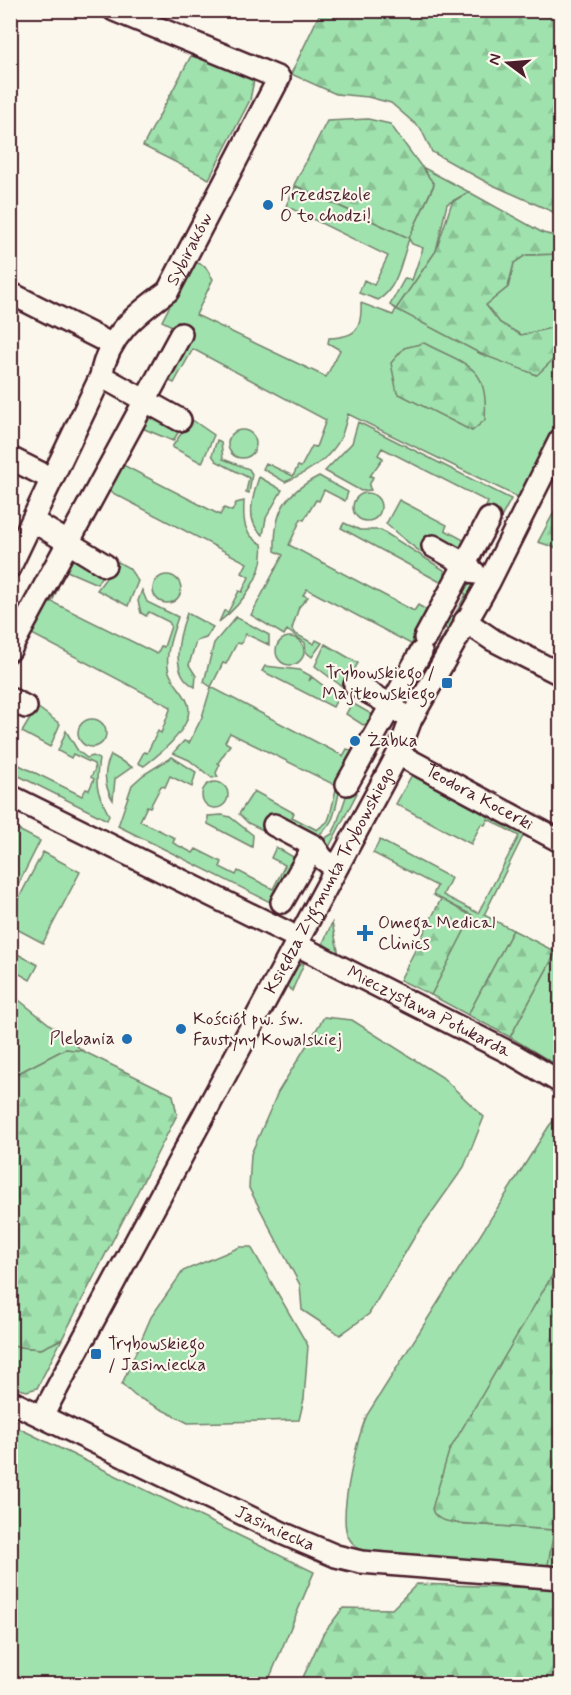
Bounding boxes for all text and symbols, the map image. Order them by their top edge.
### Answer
north arrow [478,33,538,93]
text: N [483,51,507,67]
place label: Przedszkole O to chodzi! [280,183,371,228]
marker: Przedszkole O to chodzi! [261,198,275,212]
street label: Sybiraków [161,209,219,290]
place label: Trybowskiego / Majtkowskiego [322,661,435,708]
marker: Trybowskiego / Majtkowskiego [440,676,454,690]
place label: Żabka [367,729,418,753]
marker: Żabka [348,734,362,748]
street label: Teodora Kocerki [421,759,537,836]
street label: Księdza Zygmunta Trybowskiego [259,763,401,998]
place label: Omega Medical Clinics [378,911,495,956]
marker: Omega Medical Clinics [356,924,374,942]
street label: Mieczysława Połukarda [343,960,515,1063]
place label: Kościół pw. św. Faustyny Kowalskiej [193,1007,342,1052]
marker: Kościół pw. św. Faustyny Kowalskiej [174,1022,188,1036]
place label: Plebania [49,1027,115,1051]
marker: Plebania [120,1032,134,1046]
place label: Trybowskiego / Jasiniecka [108,1332,206,1377]
marker: Trybowskiego / Jasiniecka [89,1347,103,1361]
street label: Jasiniecka [231,1500,318,1558]

